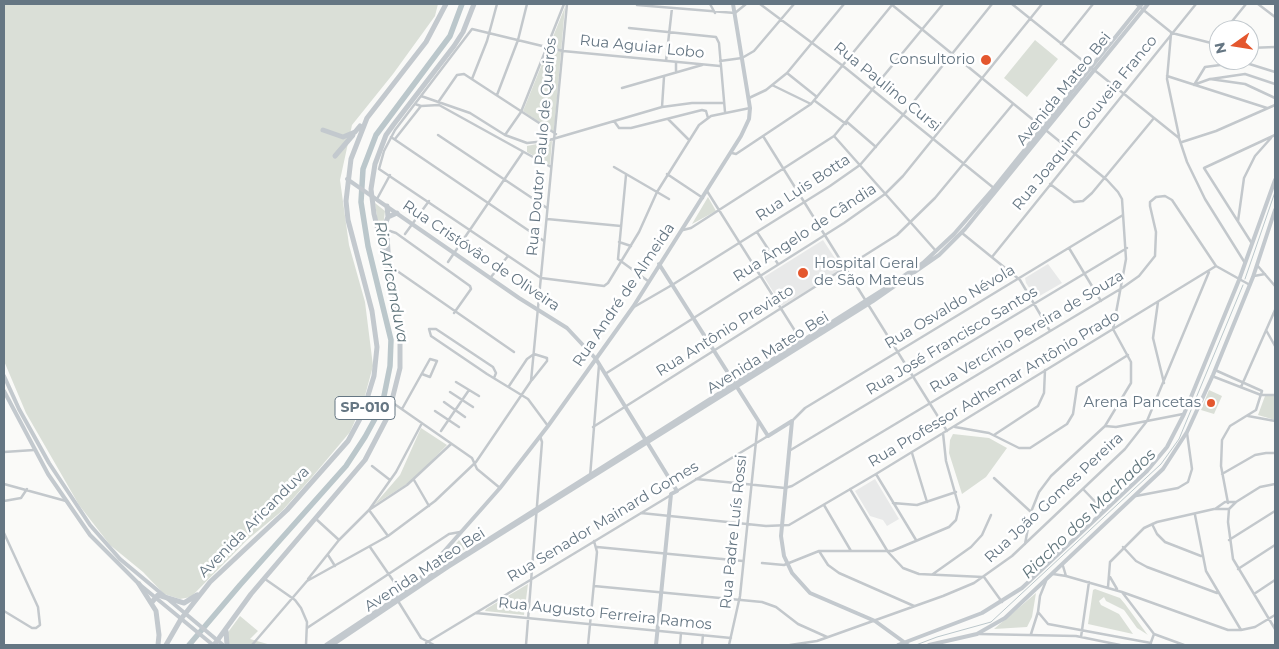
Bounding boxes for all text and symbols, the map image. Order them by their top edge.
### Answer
north arrow [1209,20,1259,70]
street label: Avenida Mateo Bei [1013,29,1115,149]
street label: Rua Aguiar Lobo [579,32,705,62]
street label: Rua Joaquim Gouveia Franco [1009,32,1161,214]
street label: Rua Doutor Paulo de Queirós [523,37,561,257]
street label: Rua Paulino Cursi [830,38,944,136]
text: N [1210,41,1230,56]
place label: Consultorio [889,51,975,69]
marker: Consultorio [979,53,993,67]
street label: Rua Luis Botta [752,151,854,225]
street label: Rua Ângelo de Cândia [730,180,880,286]
street label: Rua Cristóvão de Oliveira [399,197,563,315]
water label: Rio Aricanduva [370,220,412,344]
street label: Rua André de Almeida [569,220,679,370]
place label: Hospital Geral de São Mateus [814,255,924,290]
street label: Rua Osvaldo Névola [882,261,1018,353]
marker: Hospital Geral de São Mateus [796,266,810,280]
street label: Rua Vercínio Pereira de Souza [927,267,1127,397]
street label: Rua Antônio Previato [653,281,797,381]
street label: Rua José Francisco Santos [863,283,1041,399]
street label: Rua Professor Adhemar Antônio Prado [865,307,1123,471]
street label: Avenida Mateo Bei [704,308,832,398]
place label: Arena Pancetas [1084,394,1201,412]
road number: SP-010 [335,396,395,419]
marker: Arena Pancetas [1205,397,1217,409]
street label: Rua João Gomes Pereira [981,429,1127,567]
water label: Riacho dos Machados [1018,445,1160,583]
street label: Rua Padre Luís Rossi [717,454,751,610]
street label: Rua Senador Mainard Gomes [504,458,702,586]
street label: Avenida Aricanduva [195,463,313,581]
street label: Avenida Mateo Bei [361,524,489,616]
street label: Rua Augusto Ferreira Ramos [497,594,713,634]

